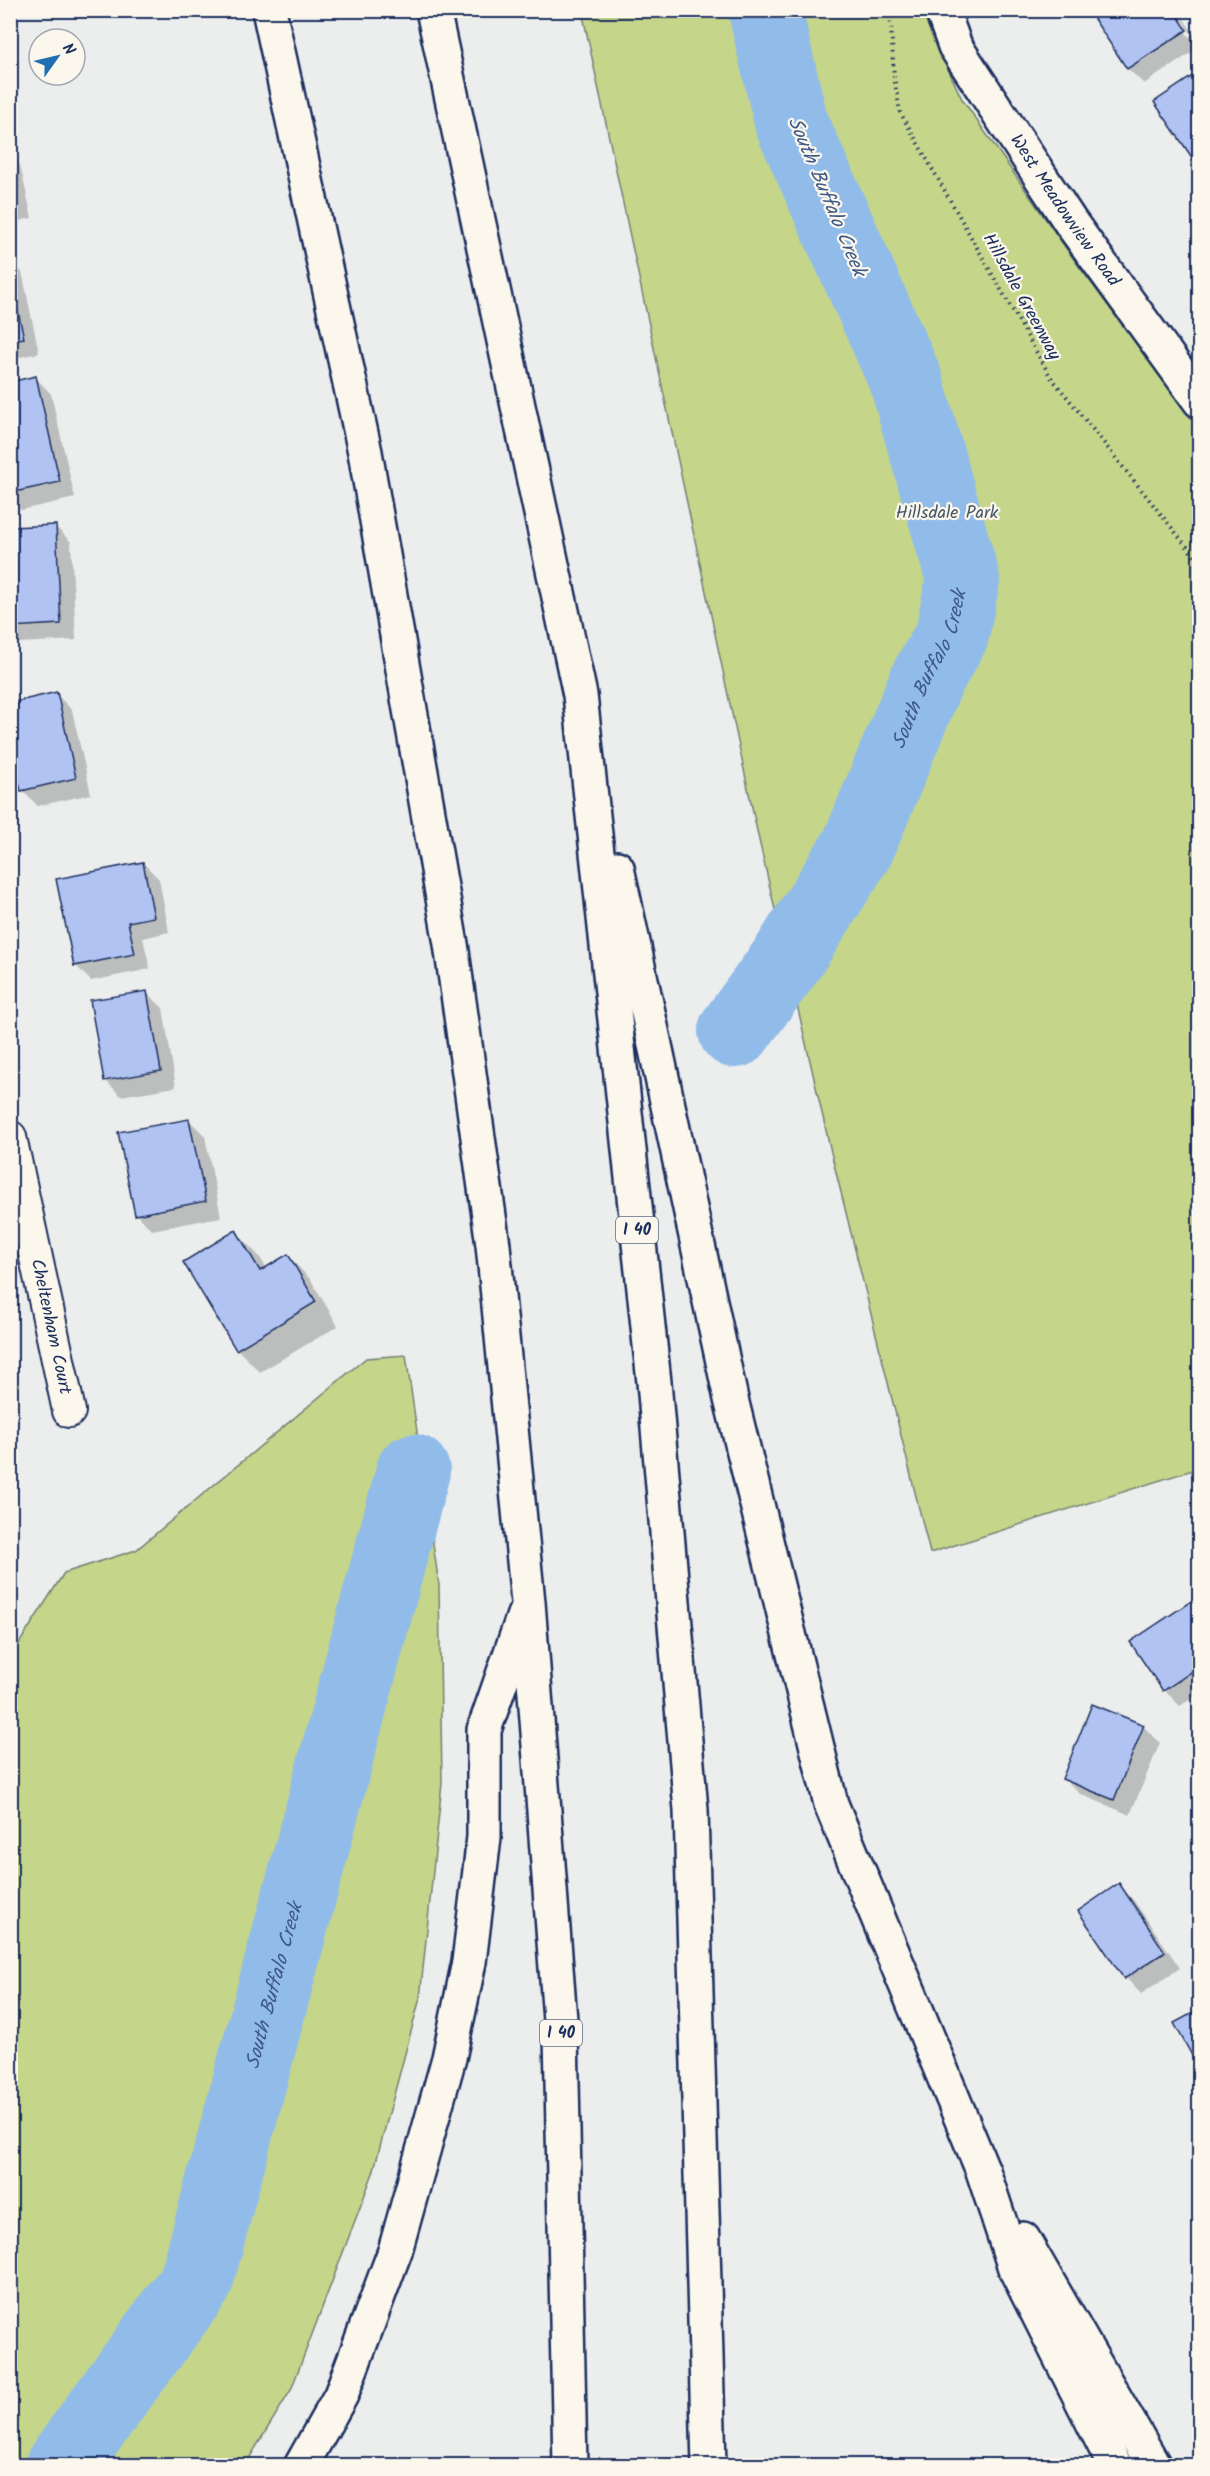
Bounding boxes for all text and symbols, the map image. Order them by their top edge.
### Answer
north arrow [27,27,87,87]
text: N [55,38,81,61]
water label: South Buffalo Creek [778,112,875,284]
street label: West Meadowview Road [1002,128,1128,294]
street label: Hillsdale Greenway [974,228,1068,366]
park label: Hillsdale Park [896,499,999,528]
water label: South Buffalo Creek [884,585,977,754]
road number: I 40 [616,1217,658,1243]
street label: Cheltenham Court [22,1256,80,1398]
water label: South Buffalo Creek [238,1897,313,2073]
road number: I 40 [540,2020,582,2046]

